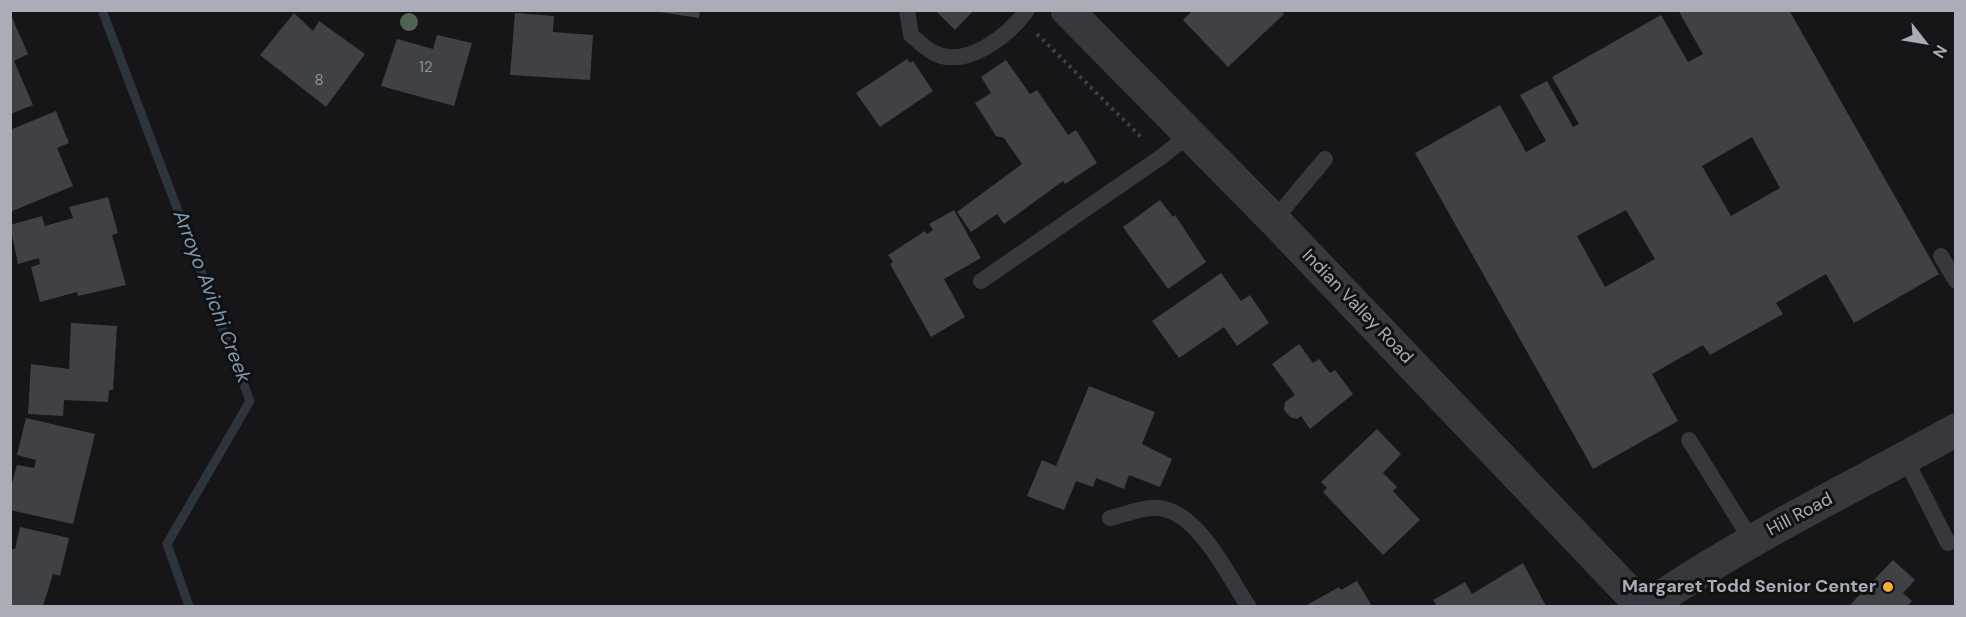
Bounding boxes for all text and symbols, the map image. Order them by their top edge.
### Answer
north arrow [1894,12,1954,72]
text: N [1928,41,1952,62]
house number: 12 [419,59,433,77]
house number: 8 [314,72,324,90]
water label: Arroyo Avichi Creek [167,207,255,387]
street label: Indian Valley Road [1297,245,1417,369]
street label: Hill Road [1763,489,1837,541]
place label: Margaret Todd Senior Center [1622,576,1876,598]
marker: Margaret Todd Senior Center [1881,580,1895,594]

